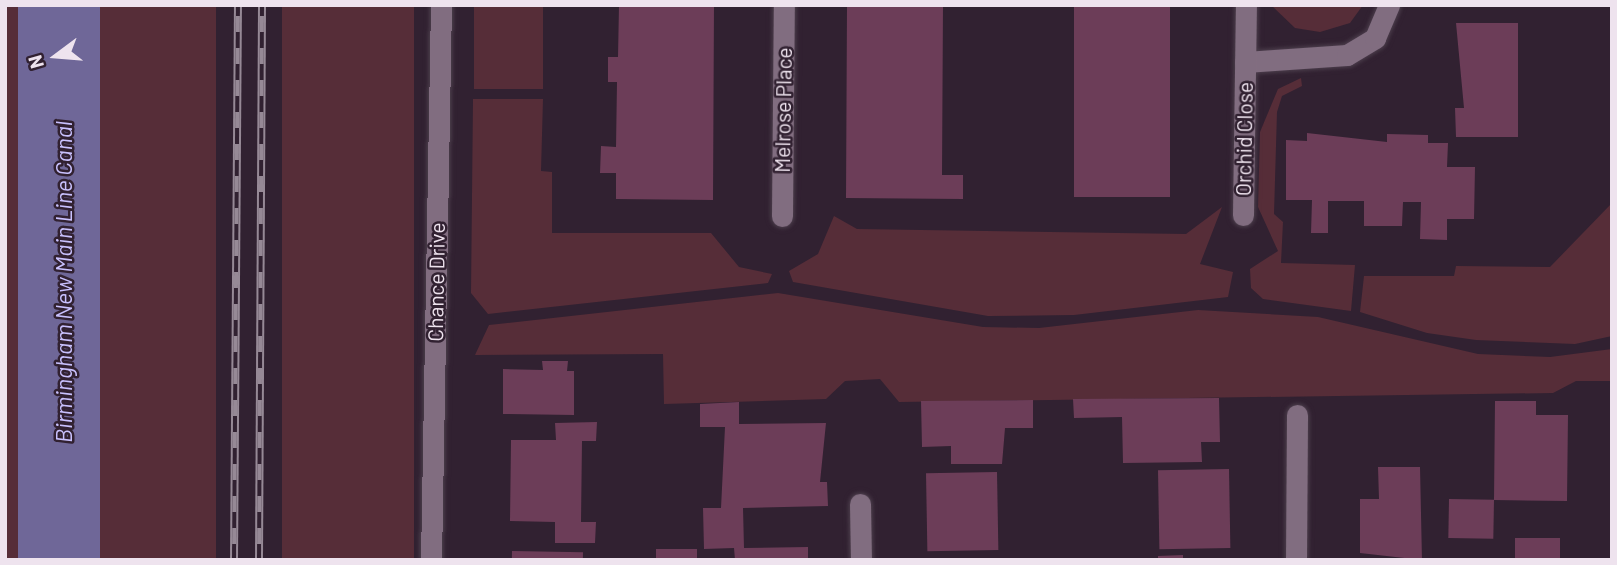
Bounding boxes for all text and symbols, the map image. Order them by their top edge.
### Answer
north arrow [21,21,91,91]
street label: Melrose Place [769,47,797,173]
text: N [23,53,48,71]
street label: Orchid Close [1230,82,1258,196]
water label: Birmingham New Main Line Canal [49,121,77,443]
street label: Chance Drive [422,222,450,342]

